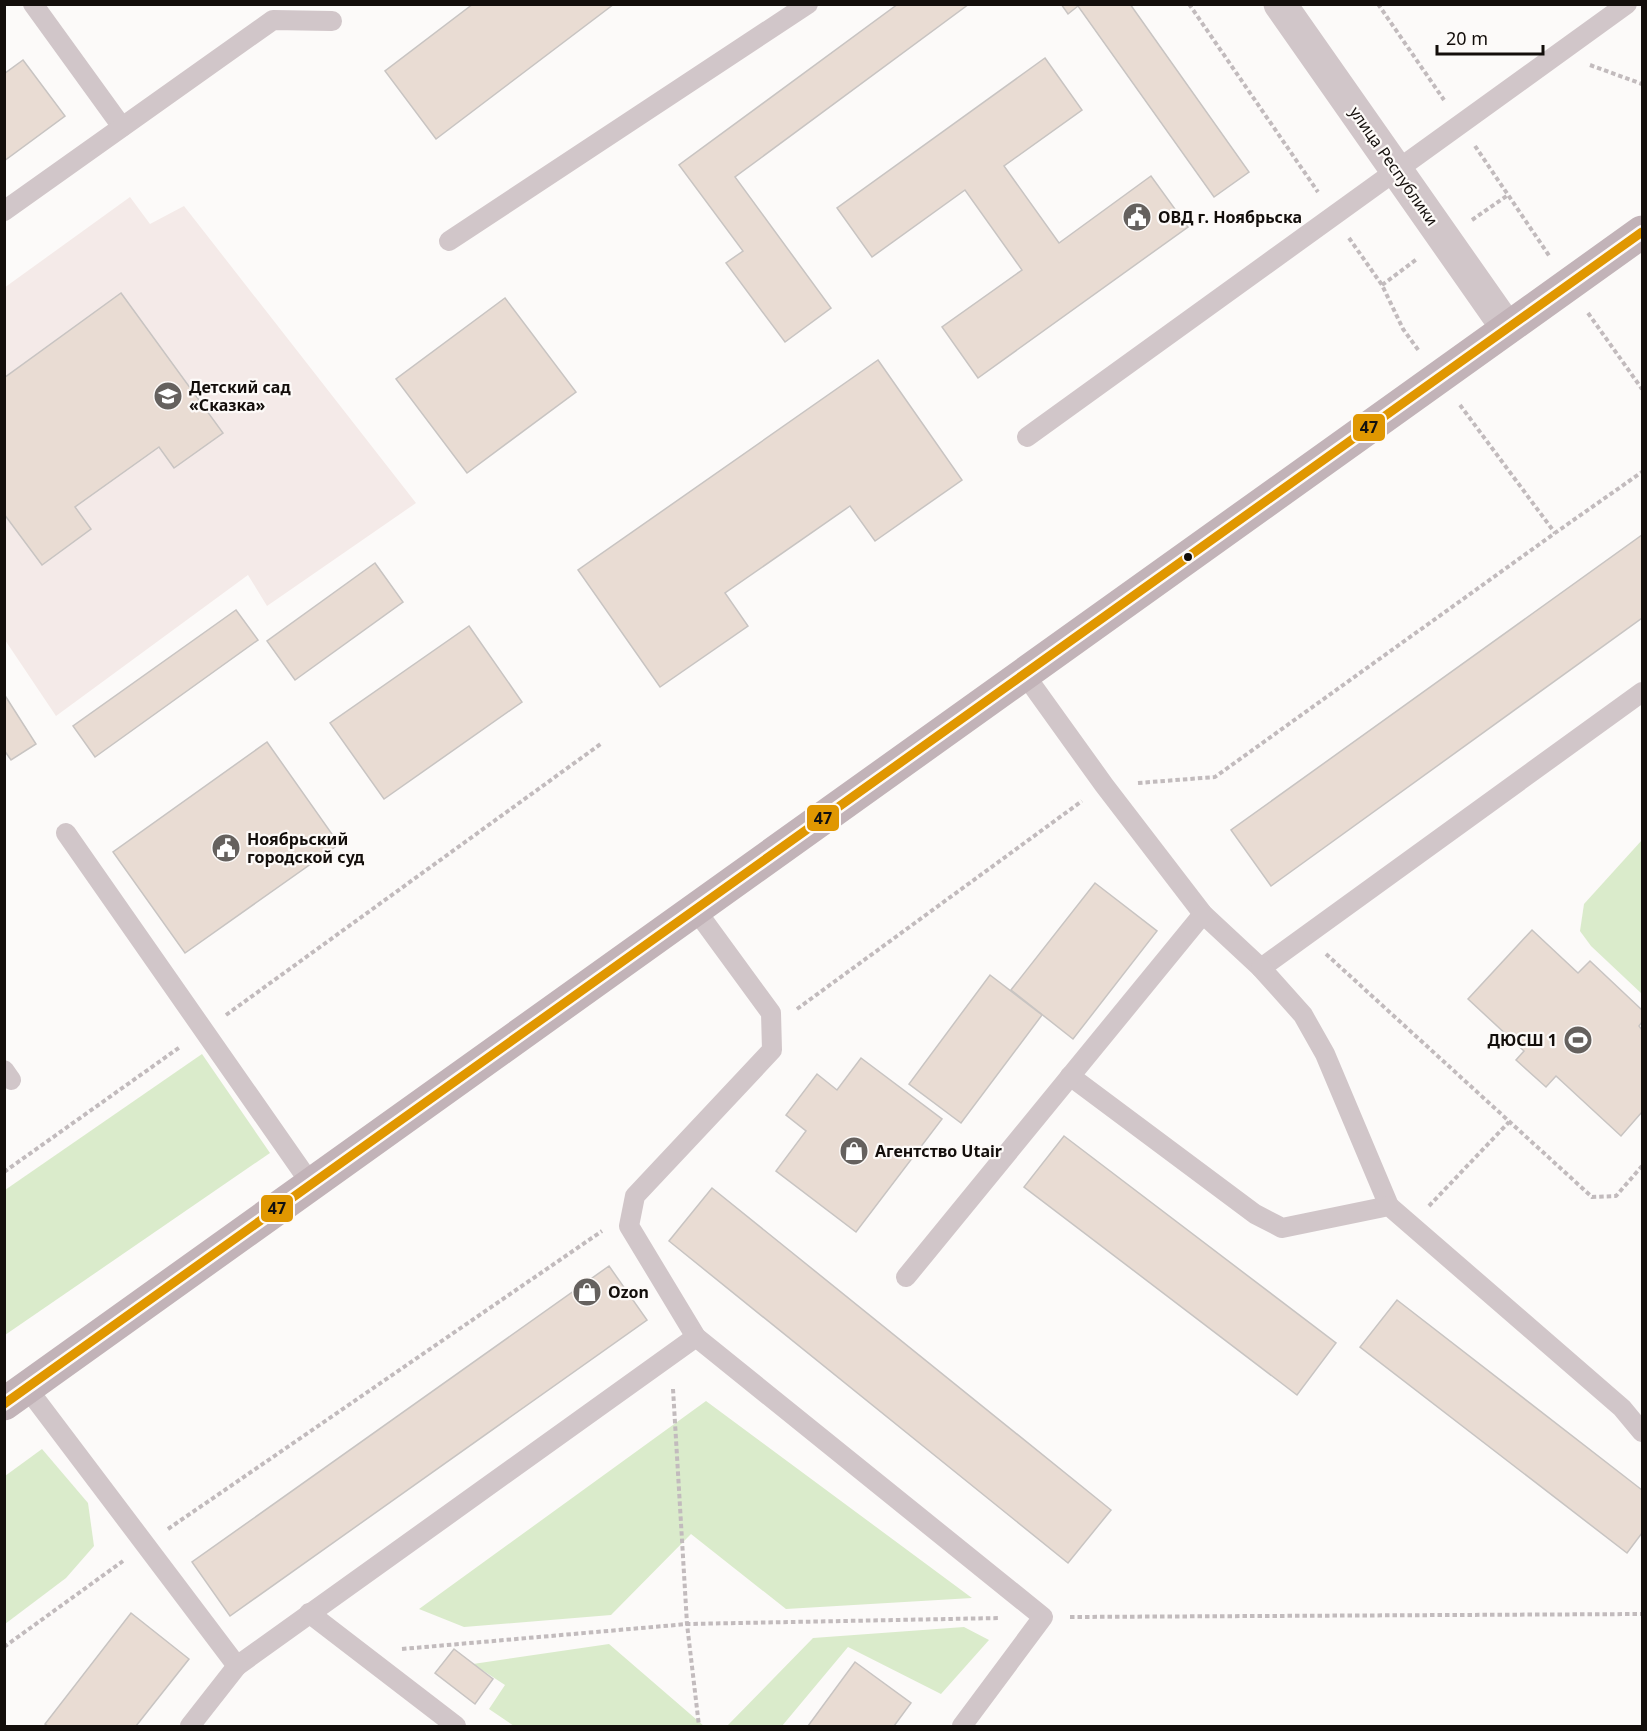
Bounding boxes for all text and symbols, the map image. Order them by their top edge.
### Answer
scale bar [1437,18,1544,56]
text: 20 m [1446,26,1488,50]
street label: улица Республики [1345,102,1443,230]
public building icon: ОВД г. Ноябрьска [1121,201,1153,233]
place label: ОВД г. Ноябрьска [1158,206,1302,228]
place label: Детский сад «Сказка» [189,376,291,416]
school or university icon: Детский сад «Сказка» [152,380,184,412]
line badge: 47 [1352,413,1386,442]
text: 47 [1360,416,1378,438]
unlabelled marker [1182,551,1194,563]
line badge: 47 [806,804,840,832]
text: 47 [814,807,832,829]
place label: Ноябрьский городской суд [247,828,365,868]
public building icon: Ноябрьский городской суд [210,832,242,864]
sports icon: ДЮСШ 1 [1562,1024,1594,1056]
place label: ДЮСШ 1 [1488,1029,1557,1051]
shop icon: Агентство Utair [838,1135,870,1167]
place label: Агентство Utair [875,1140,1002,1162]
line badge: 47 [260,1194,294,1223]
text: 47 [268,1197,286,1219]
shop icon: Ozon [571,1276,603,1308]
place label: Ozon [608,1281,649,1303]

